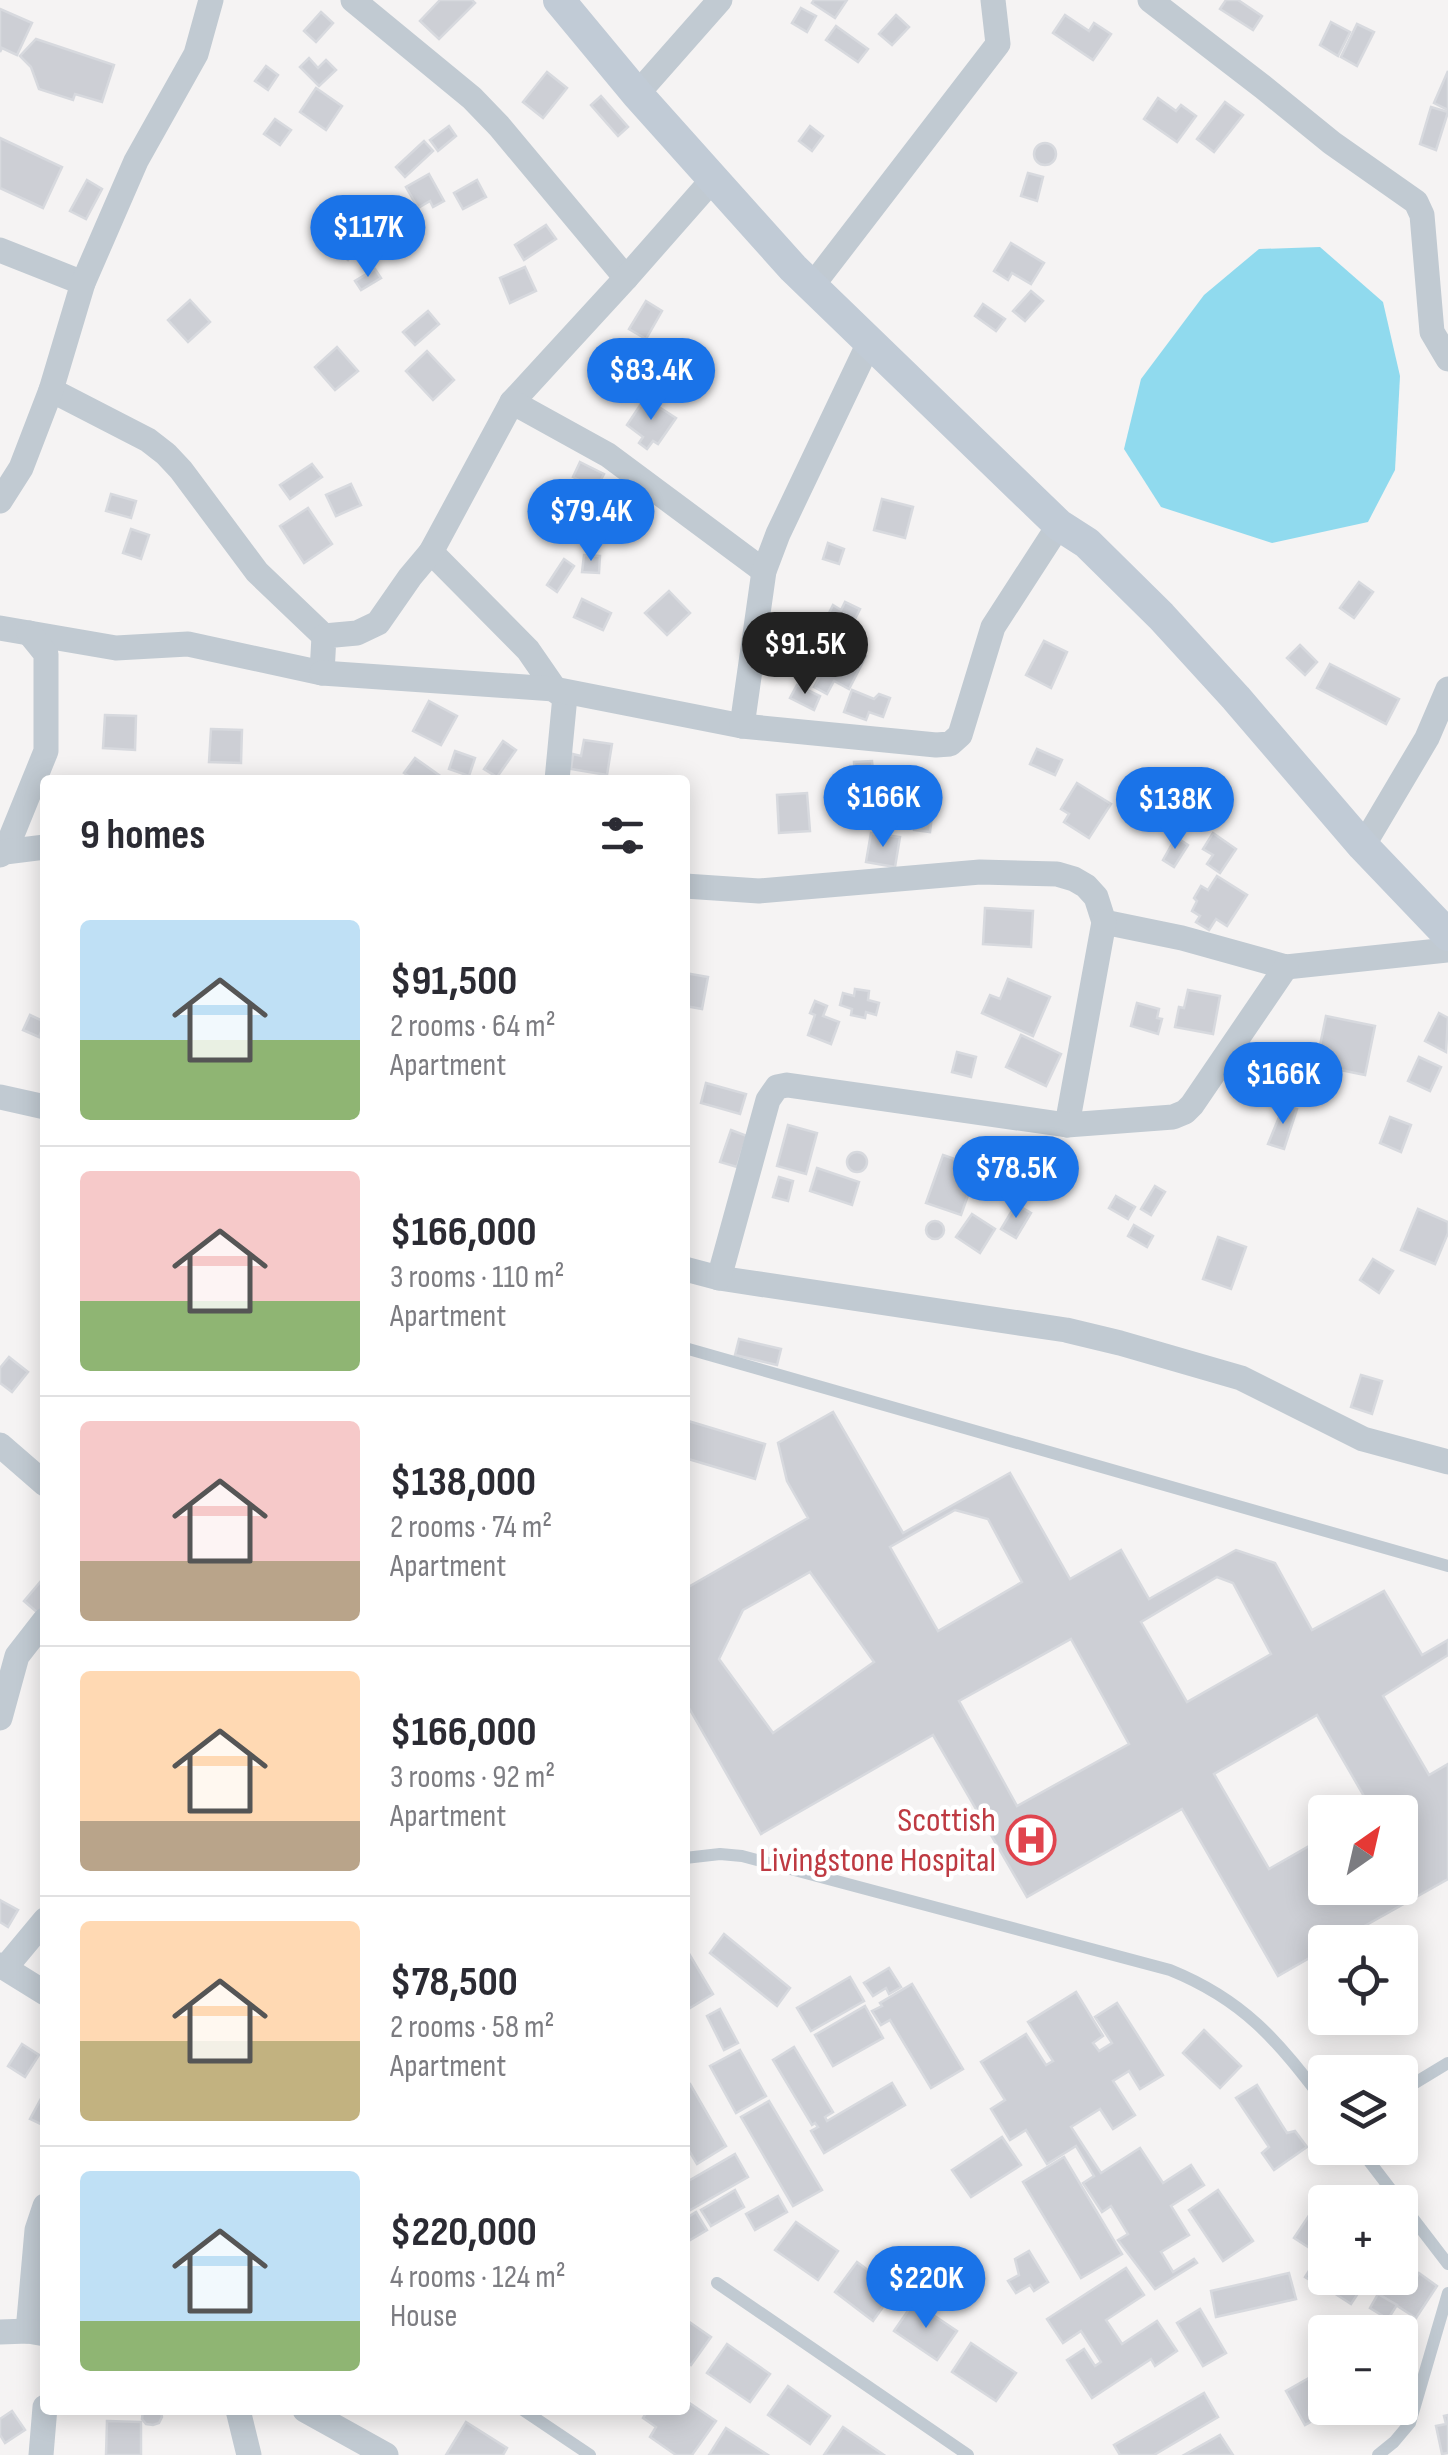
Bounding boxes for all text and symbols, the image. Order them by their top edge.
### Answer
pin: $117K [298,195,438,280]
text: $117K [332,208,404,247]
pin: $83.4K [570,338,732,423]
text: $83.4K [609,351,693,390]
pin: $79.4K [510,479,672,564]
text: $79.4K [549,492,633,531]
pin: $91.5K [724,612,886,697]
text: $91.5K [764,625,846,664]
pin: $166K [813,765,953,850]
pin: $138K [1105,767,1245,852]
text: $166K [846,778,920,817]
text: $138K [1138,780,1212,819]
icon: filters [595,808,650,863]
text: 9 homes [80,810,205,861]
text: $91,500 [390,956,517,1007]
icon: home [160,960,280,1080]
text: 2 rooms · 64 m² [390,1007,556,1046]
pin: $166K [1213,1042,1353,1127]
text: Apartment [390,1046,506,1085]
text: $166K [1246,1055,1320,1094]
pin: $78.5K [935,1136,1097,1221]
text: $78.5K [975,1149,1057,1188]
text: $166,000 [390,1207,536,1258]
icon: home [160,1211,280,1331]
text: 3 rooms · 110 m² [390,1258,565,1297]
text: Apartment [390,1297,506,1336]
text: $138,000 [390,1457,536,1508]
icon: home [160,1461,280,1581]
text: 2 rooms · 74 m² [390,1508,552,1547]
text: Apartment [390,1547,506,1586]
text: $166,000 [390,1707,536,1758]
icon: home [160,1711,280,1831]
text: 3 rooms · 92 m² [390,1758,555,1797]
north arrow [1308,1795,1418,1905]
map controls [1308,1795,1418,2425]
text: Apartment [390,1797,506,1836]
place label: Scottish Livingstone Hospital [759,1799,996,1882]
hospital icon: Scottish Livingstone Hospital [1005,1814,1057,1866]
button: locate [1308,1925,1418,2035]
text: $78,500 [390,1957,518,2008]
icon: home [160,1961,280,2081]
text: 2 rooms · 58 m² [390,2008,555,2047]
text: Apartment [390,2047,506,2086]
button: layers [1308,2055,1418,2165]
button: + [1308,2185,1418,2295]
text: $220,000 [390,2207,537,2258]
icon: home [160,2211,280,2331]
pin: $220K [856,2246,996,2331]
text: 4 rooms · 124 m² [390,2258,566,2297]
text: $220K [888,2259,964,2298]
text: House [390,2297,457,2336]
button: − [1308,2315,1418,2425]

